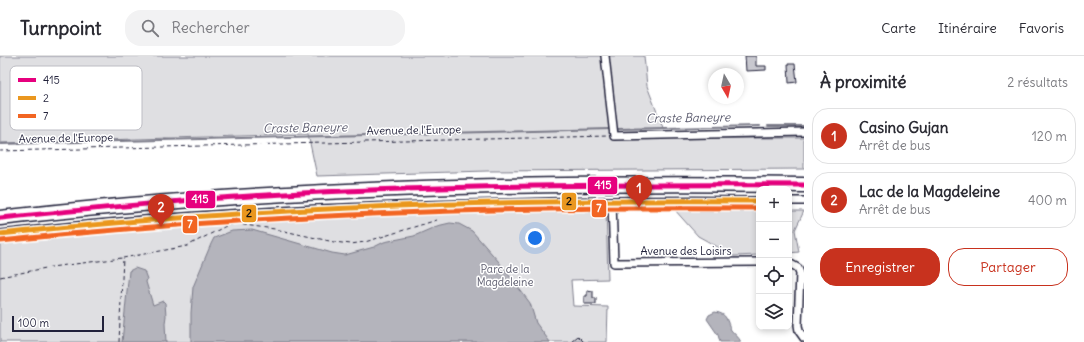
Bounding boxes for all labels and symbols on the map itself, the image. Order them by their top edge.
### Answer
legend [10,66,142,130]
north arrow [708,68,744,104]
text: 415 [43,73,60,87]
text: 2 [43,91,49,105]
text: 7 [43,109,49,123]
water label: Craste Baneyre [646,109,732,126]
water label: Craste Baneyre [263,119,349,136]
street label: Avenue de l'Europe [367,122,461,138]
street label: Avenue de l'Europe [19,130,113,146]
pin: 1 [626,175,652,208]
line badge: 415 [587,176,618,195]
text: 415 [595,178,611,192]
line badge: 415 [185,190,216,209]
text: 415 [192,192,208,206]
line badge: 2 [561,192,577,211]
pin: 2 [148,194,174,227]
text: 2 [566,194,572,208]
line badge: 7 [591,199,607,218]
text: 7 [596,201,602,215]
line badge: 2 [241,204,257,223]
text: 2 [246,206,252,220]
line badge: 7 [182,215,198,234]
text: 7 [187,217,193,231]
your location [525,228,545,248]
street label: Avenue des Loisirs [641,244,731,258]
park label: Parc de la Magdeleine [477,262,533,289]
scale bar [12,314,104,333]

